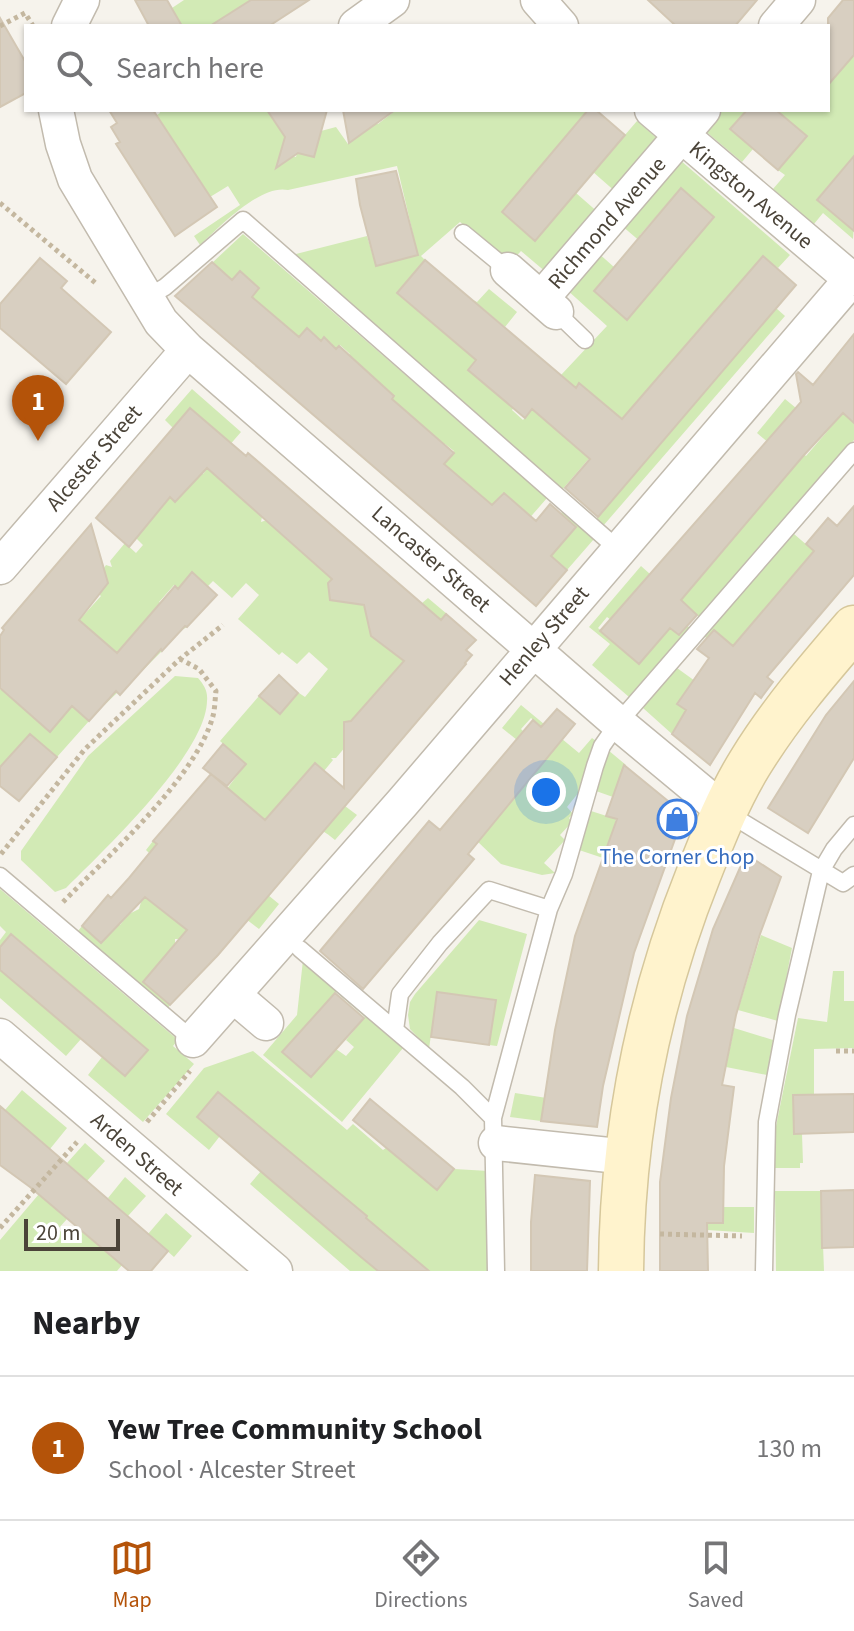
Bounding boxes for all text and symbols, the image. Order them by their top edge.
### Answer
search box [24,24,830,112]
icon: search [52,46,96,90]
text: Search here [116,47,264,90]
street label: Kingston Avenue [682,133,820,257]
street label: Richmond Avenue [540,150,674,296]
pin: 1 [12,375,64,441]
street label: Alcester Street [39,397,150,518]
street label: Lancaster Street [364,498,498,620]
street label: Henley Street [491,578,597,693]
your location [526,772,566,812]
shop icon: The Corner Chop [656,798,698,840]
place label: The Corner Chop [600,841,754,873]
street label: Arden Street [83,1105,191,1204]
scale bar [24,1215,120,1251]
text: 20 m [36,1217,81,1249]
text: Nearby [32,1299,140,1348]
text: Yew Tree Community School [108,1408,482,1451]
text: 1 [51,1430,65,1467]
text: 130 m [756,1430,822,1467]
text: School · Alcester Street [108,1451,356,1488]
tab: Map [110,1536,154,1616]
tab: Directions [374,1536,467,1616]
tab: Saved [688,1536,744,1616]

